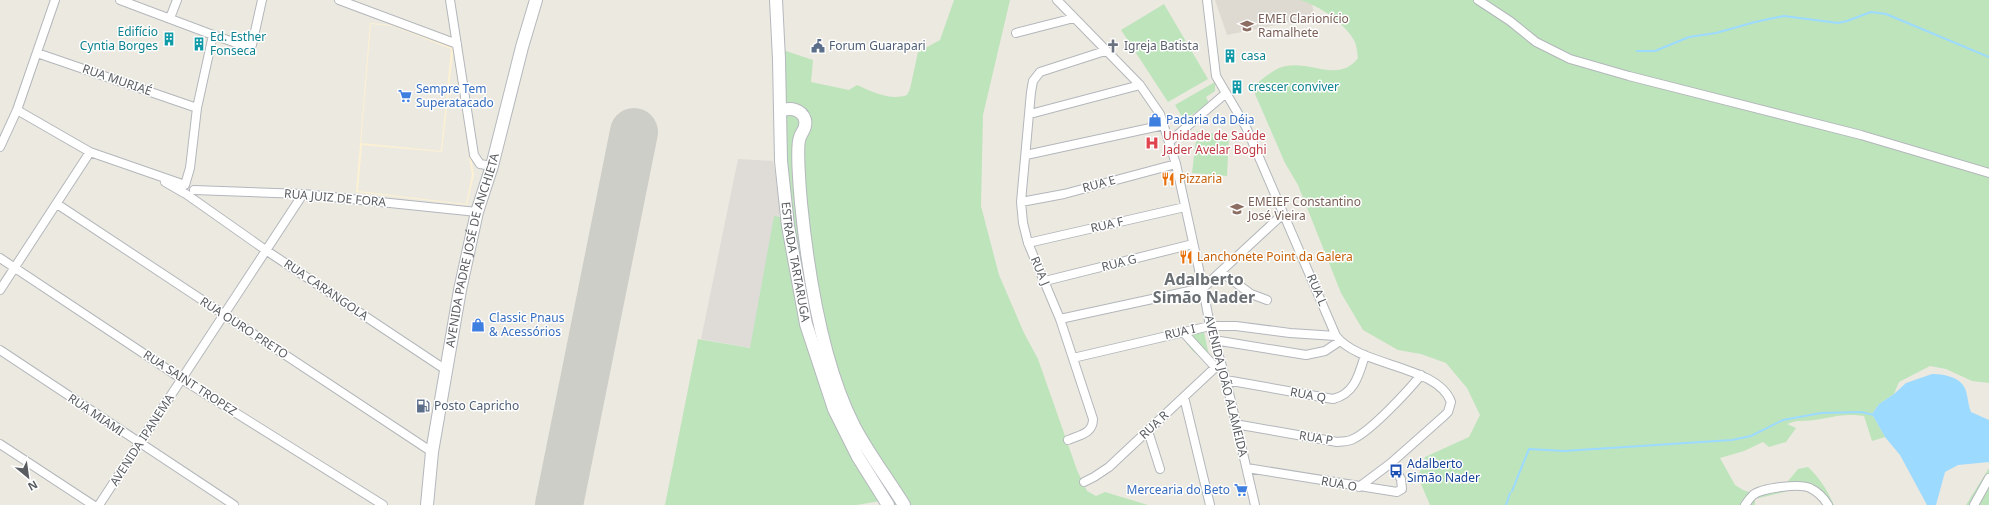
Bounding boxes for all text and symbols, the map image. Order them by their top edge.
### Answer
place label: EMEI Clarionício Ramalhete [1258,10,1349,41]
school or university icon: EMEI Clarionício Ramalhete [1239,18,1255,34]
place label: Edifício Cyntia Borges [80,23,158,54]
place label: Ed. Esther Fonseca [210,28,266,59]
building icon: Edifício Cyntia Borges [161,31,177,47]
building icon: Ed. Esther Fonseca [191,36,207,52]
place label: Forum Guarapari [829,37,926,54]
place label: Igreja Batista [1124,37,1199,54]
public building icon: Forum Guarapari [810,38,826,54]
church icon: Igreja Batista [1105,38,1121,54]
place label: casa [1241,47,1266,64]
building icon: casa [1222,48,1238,64]
street label: RUA MURIAÉ [80,60,154,99]
place label: crescer conviver [1248,78,1339,95]
building icon: crescer conviver [1229,79,1245,95]
place label: Sempre Tem Superatacado [416,80,494,111]
supermarket icon: Sempre Tem Superatacado [397,88,413,104]
place label: Padaria da Déia [1166,111,1255,128]
shop icon: Padaria da Déia [1147,112,1163,128]
place label: Unidade de Saúde Jader Avelar Boghi [1162,127,1267,158]
hospital icon: Unidade de Saúde Jader Avelar Boghi [1144,135,1160,151]
street label: AVENIDA PADRE JOSÉ DE ANCHIETA [441,151,503,349]
place label: Pizzaria [1179,170,1222,187]
street label: RUA E [1080,171,1117,196]
restaurant icon: Pizzaria [1160,171,1176,187]
street label: RUA JUIZ DE FORA [283,185,387,210]
place label: EMEIEF Constantino José Vieira [1247,193,1361,224]
street label: ESTRADA TARTARUGA [777,201,814,323]
school or university icon: EMEIEF Constantino José Vieira [1229,201,1245,217]
street label: RUA F [1089,213,1125,237]
place label: Lanchonete Point da Galera [1197,248,1353,265]
restaurant icon: Lanchonete Point da Galera [1178,249,1194,265]
street label: RUA G [1100,250,1138,275]
street label: RUA J [1027,254,1054,288]
street label: RUA CARANGOLA [281,255,372,324]
district label: Adalberto Simão Nader [1153,268,1255,308]
street label: RUA L [1303,271,1332,308]
street label: RUA OURO PRETO [197,293,292,363]
place label: Classic Pnaus & Acessórios [489,309,565,340]
street label: AVENIDA JOÃO ALAMEIDA [1201,313,1252,459]
shop icon: Classic Pnaus & Acessórios [470,317,486,333]
street label: RUA I [1163,320,1197,343]
street label: RUA SAINT TROPEZ [140,346,240,419]
street label: RUA Q [1289,383,1327,406]
street label: RUA MIAMI [65,390,128,440]
street label: AVENIDA IPANEMA [106,390,178,489]
place label: Posto Capricho [434,397,519,414]
fuel station icon: Posto Capricho [415,398,431,414]
street label: RUA R [1135,406,1172,443]
street label: RUA P [1298,426,1334,449]
place label: Adalberto Simão Nader [1407,455,1480,486]
north arrow [8,457,48,497]
bus stop icon: Adalberto Simão Nader [1388,463,1404,479]
street label: RUA O [1320,472,1358,495]
text: N [26,477,41,495]
place label: Mercearia do Beto [1127,481,1230,498]
supermarket icon: Mercearia do Beto [1233,482,1249,498]

